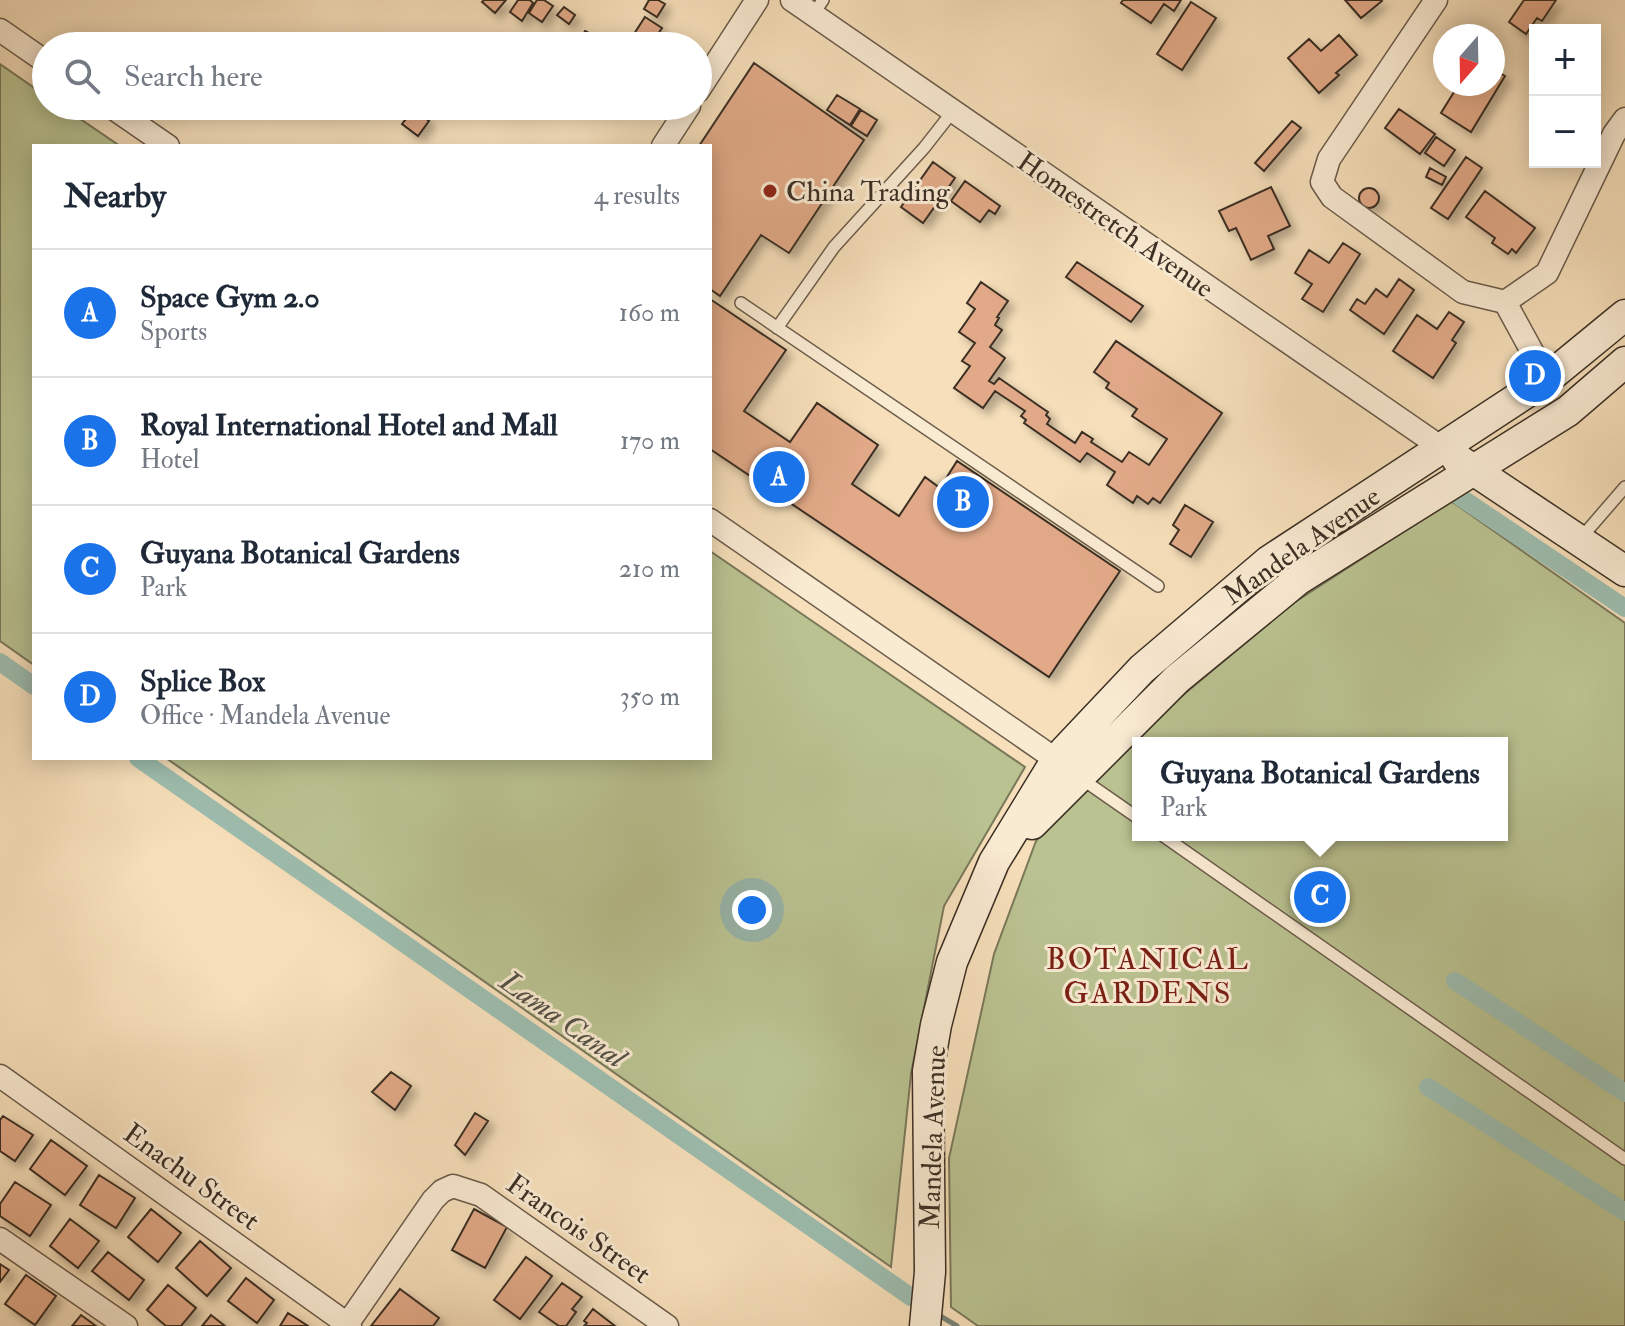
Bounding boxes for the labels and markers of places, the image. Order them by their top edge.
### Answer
place label: China Trading [786,175,951,210]
marker: China Trading [761,182,779,200]
pin: D [1509,346,1561,406]
pin: A [753,447,805,507]
pin: B [937,472,989,532]
pin: C [1294,867,1346,927]

